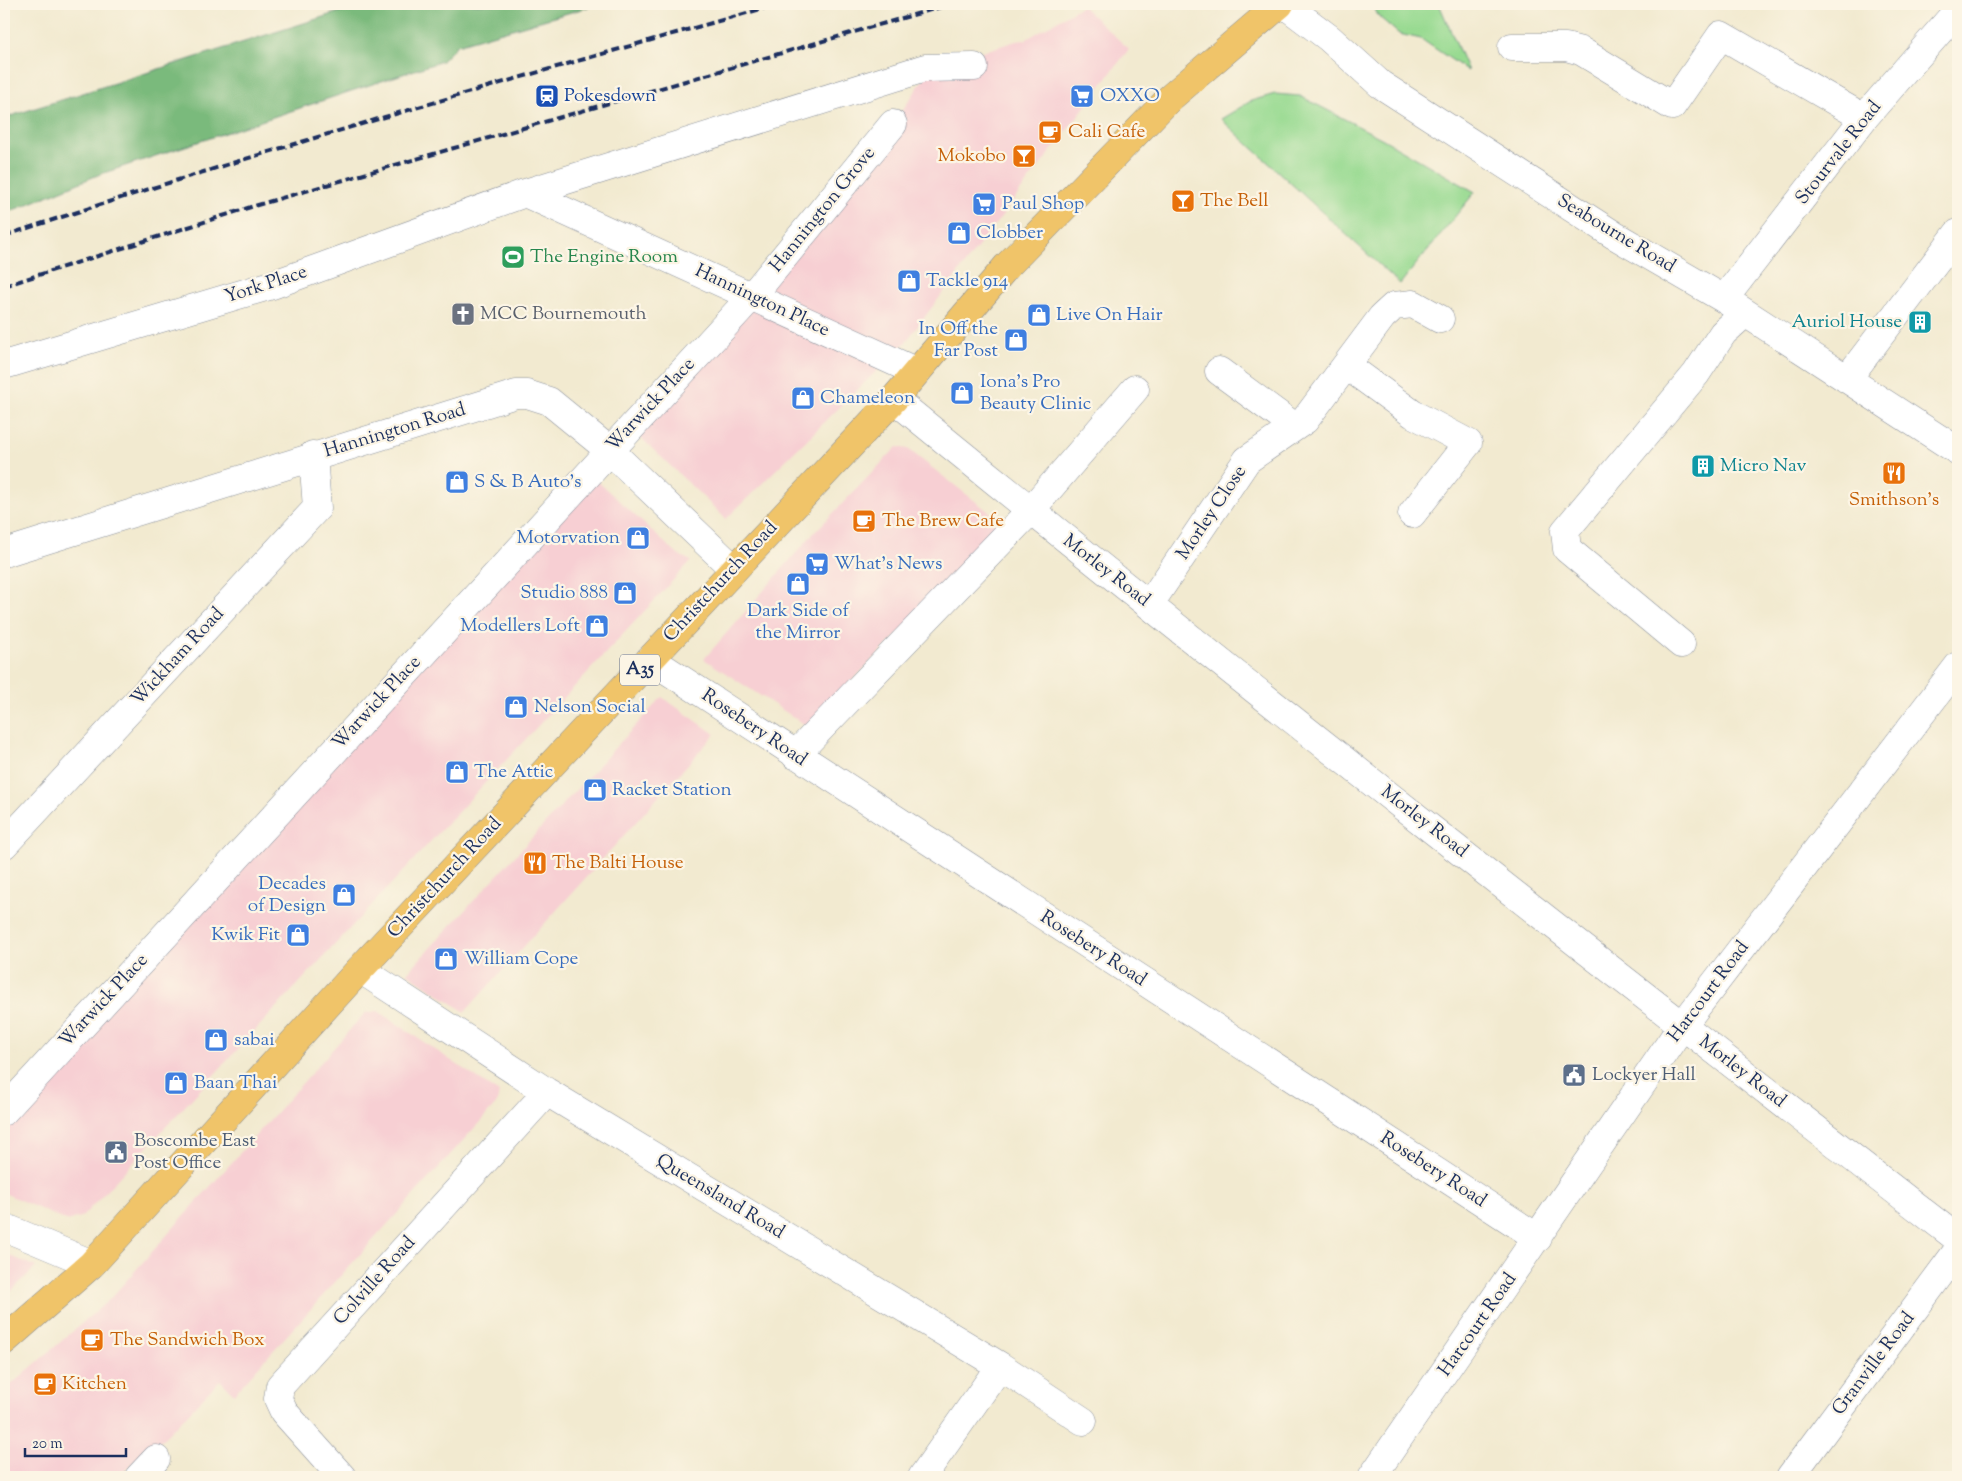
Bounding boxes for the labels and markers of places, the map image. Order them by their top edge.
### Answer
station icon: Pokesdown [534,83,560,109]
place label: Pokesdown [564,83,656,110]
supermarket icon: OXXO [1069,83,1095,109]
place label: OXXO [1100,83,1160,110]
cafe icon: Cali Cafe [1037,119,1063,145]
place label: Cali Cafe [1068,119,1146,146]
place label: Mokobo [938,143,1006,170]
bar icon: Mokobo [1011,143,1037,169]
bar icon: The Bell [1170,188,1196,214]
place label: The Bell [1200,188,1269,215]
supermarket icon: Paul Shop [971,191,997,217]
place label: Paul Shop [1002,191,1084,218]
shop icon: Clobber [946,220,972,246]
place label: Clobber [976,220,1043,247]
sports icon: The Engine Room [500,244,526,270]
place label: The Engine Room [530,244,678,271]
shop icon: Tackle 914 [896,268,922,294]
place label: Tackle 914 [926,268,1009,295]
church icon: MCC Bournemouth [450,301,476,327]
place label: MCC Bournemouth [480,301,647,328]
shop icon: Live On Hair [1026,302,1052,328]
place label: Live On Hair [1056,302,1163,329]
place label: Auriol House [1792,309,1902,336]
building icon: Auriol House [1907,309,1933,335]
place label: In Off the Far Post [918,316,998,365]
shop icon: In Off the Far Post [1003,327,1029,353]
place label: Iona's Pro Beauty Clinic [980,369,1092,418]
shop icon: Iona's Pro Beauty Clinic [949,380,975,406]
shop icon: Chameleon [790,385,816,411]
place label: Chameleon [820,385,915,412]
building icon: Micro Nav [1690,453,1716,479]
place label: Micro Nav [1720,453,1806,480]
restaurant icon: Smithson's [1881,460,1907,486]
shop icon: S & B Auto's [444,469,470,495]
place label: S & B Auto's [474,469,581,496]
place label: Smithson's [1849,487,1939,514]
cafe icon: The Brew Cafe [851,508,877,534]
place label: The Brew Cafe [882,508,1004,535]
place label: Motorvation [517,525,620,552]
shop icon: Motorvation [625,525,651,551]
supermarket icon: What's News [804,551,830,577]
place label: What's News [834,551,942,578]
shop icon: Dark Side of the Mirror [785,571,811,597]
place label: Studio 888 [520,580,608,607]
shop icon: Studio 888 [612,580,638,606]
place label: Dark Side of the Mirror [747,598,850,647]
place label: Modellers Loft [460,613,580,640]
shop icon: Modellers Loft [584,613,610,639]
shop icon: Nelson Social [503,694,529,720]
place label: Nelson Social [534,694,646,721]
shop icon: The Attic [444,759,470,785]
place label: The Attic [474,759,554,786]
shop icon: Racket Station [582,777,608,803]
place label: Racket Station [612,777,732,804]
restaurant icon: The Balti House [522,850,548,876]
place label: The Balti House [552,850,684,877]
place label: Decades of Design [248,871,326,920]
shop icon: Decades of Design [331,882,357,908]
place label: Kwik Fit [211,922,281,949]
shop icon: Kwik Fit [285,922,311,948]
shop icon: William Cope [433,946,459,972]
place label: William Cope [464,946,578,973]
shop icon: sabai [203,1027,229,1053]
place label: sabai [234,1027,275,1054]
public building icon: Lockyer Hall [1561,1062,1587,1088]
place label: Lockyer Hall [1592,1062,1696,1089]
shop icon: Baan Thai [163,1070,189,1096]
place label: Baan Thai [194,1070,277,1097]
place label: Boscombe East Post Office [134,1128,256,1177]
public building icon: Boscombe East Post Office [103,1139,129,1165]
cafe icon: The Sandwich Box [79,1327,105,1353]
place label: The Sandwich Box [110,1327,265,1354]
cafe icon: Kitchen [32,1371,58,1397]
place label: Kitchen [62,1371,127,1398]

